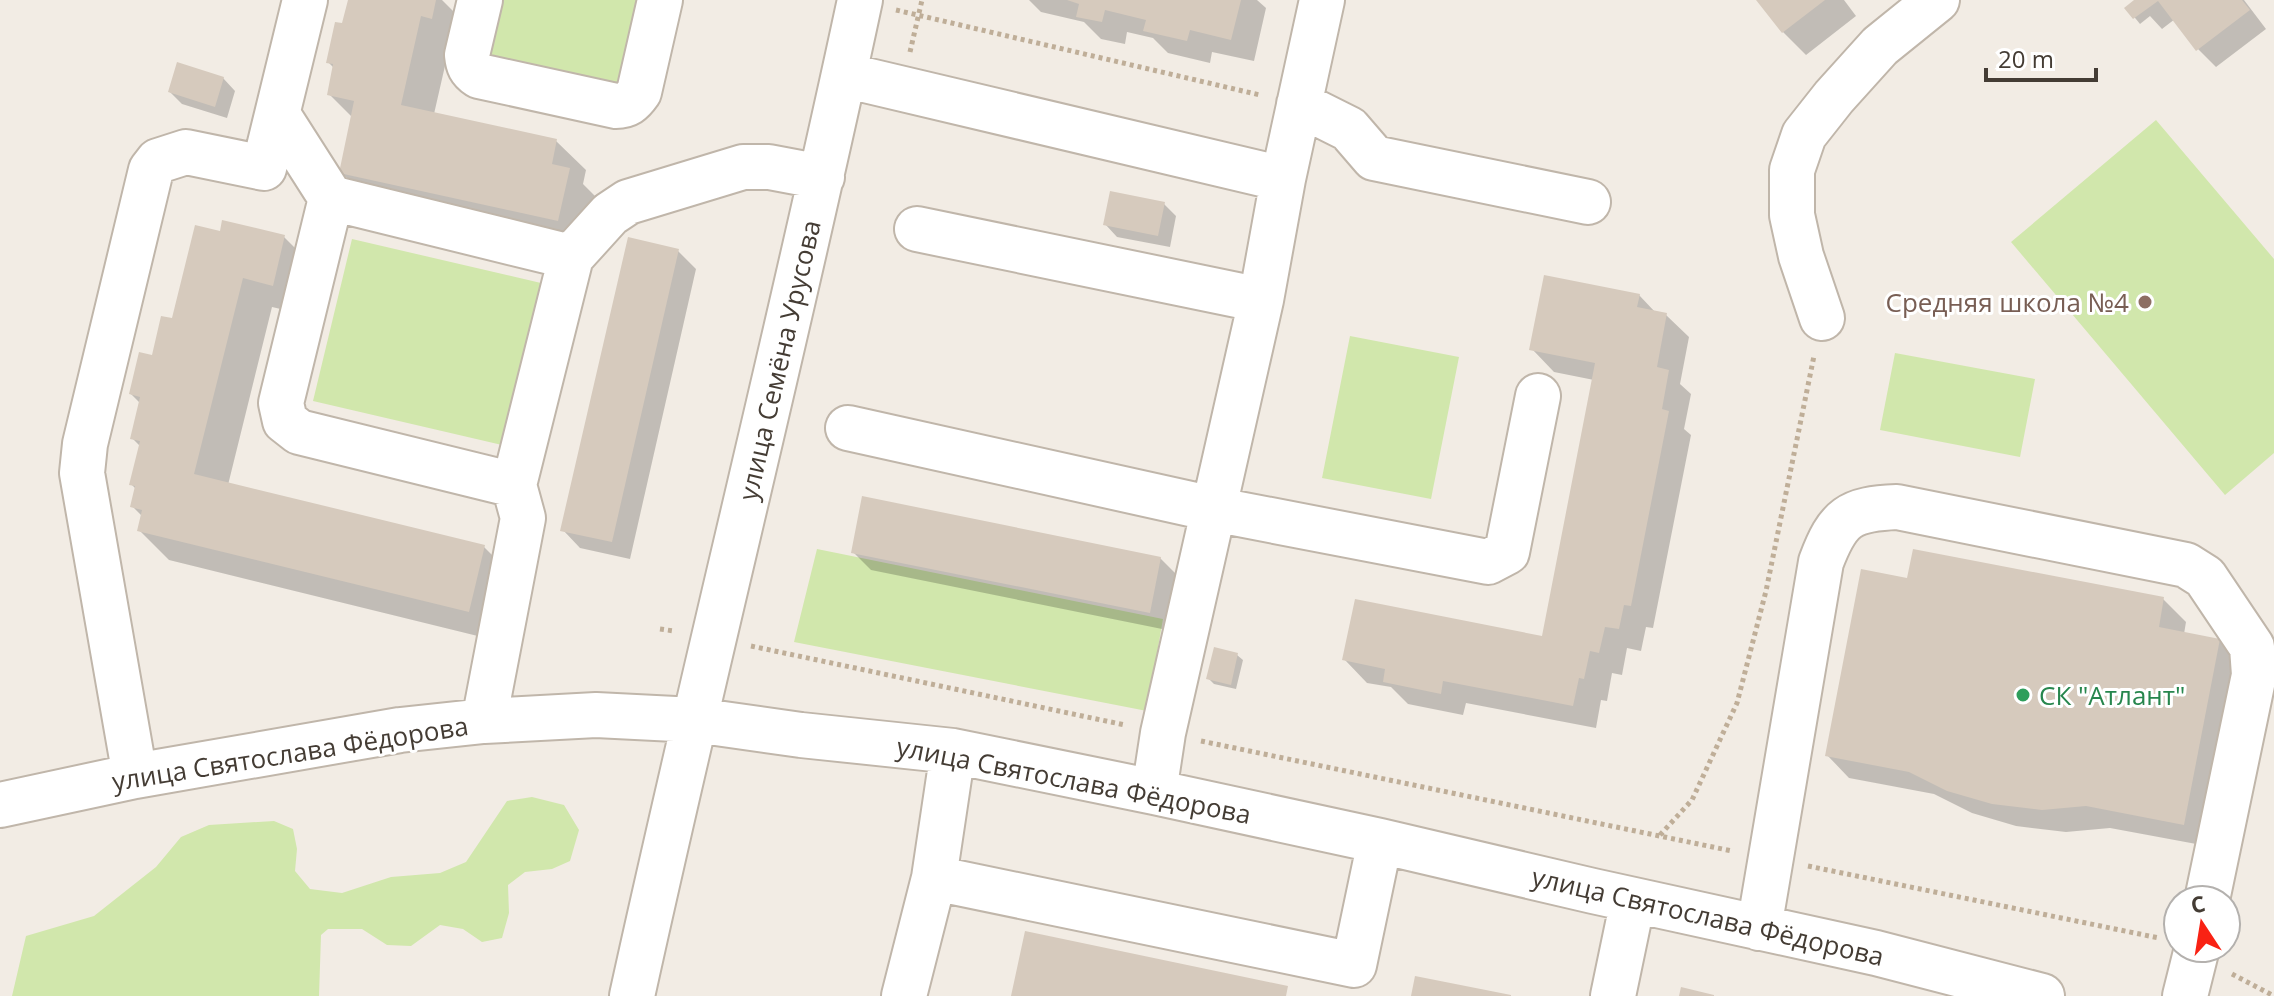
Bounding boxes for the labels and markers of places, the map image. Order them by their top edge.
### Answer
place label: Средняя школа №4 [1886,284,2129,320]
marker: Средняя школа №4 [2136,293,2154,311]
place label: СК "Атлант" [2039,677,2185,713]
marker: СК "Атлант" [2014,686,2032,704]

